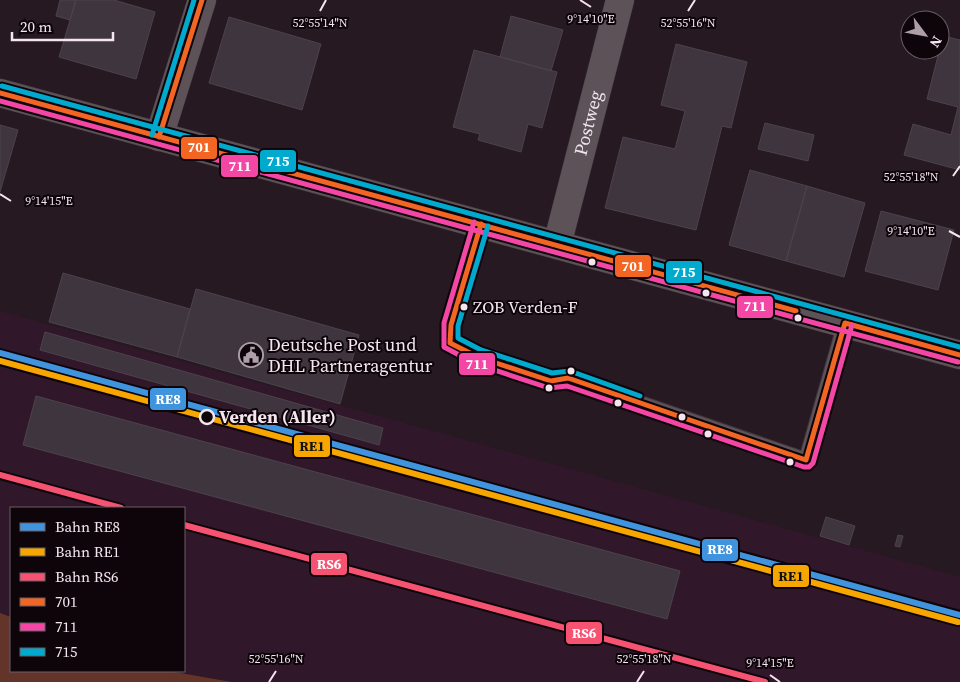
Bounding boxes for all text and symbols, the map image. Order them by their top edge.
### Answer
scale bar [12,10,114,42]
north arrow [900,10,950,60]
text: 9°14'10"E [567,11,615,27]
text: 52°55'14"N [292,15,348,31]
text: 52°55'16"N [660,15,716,31]
text: 20 m [20,16,52,37]
text: N [925,32,947,52]
street label: Postweg [568,88,608,158]
line badge: 701 [180,136,218,160]
text: 701 [188,137,210,157]
line badge: 715 [259,149,297,173]
text: 715 [267,151,290,171]
line badge: 711 [220,154,259,178]
text: 711 [229,156,251,176]
text: 52°55'18"N [883,169,939,185]
text: 9°14'15"E [25,193,73,209]
text: 9°14'10"E [887,223,935,239]
line badge: 701 [614,254,652,278]
text: 701 [622,256,644,276]
unlabelled marker [587,257,597,267]
line badge: 715 [665,260,703,284]
text: 715 [673,262,696,282]
unlabelled marker [701,288,711,298]
place label: ZOB Verden-F [473,295,578,319]
line badge: 711 [736,295,774,319]
text: 711 [744,296,766,316]
marker: ZOB Verden-F [459,302,469,312]
unlabelled marker [793,313,803,323]
place label: Deutsche Post und DHL Partneragentur [268,332,433,378]
public building icon: Deutsche Post und DHL Partneragentur [238,342,264,368]
line badge: 711 [458,352,496,376]
text: 711 [466,354,488,374]
unlabelled marker [566,366,576,376]
unlabelled marker [544,383,554,393]
line badge: RE8 [149,387,187,411]
text: RE8 [155,389,181,409]
unlabelled marker [613,398,623,408]
place label: Verden (Aller) [219,404,336,429]
marker: Verden (Aller) [199,409,215,425]
unlabelled marker [677,412,687,422]
unlabelled marker [703,429,713,439]
line badge: RE1 [293,434,331,458]
text: RE1 [299,436,325,456]
unlabelled marker [785,457,795,467]
legend [10,507,185,672]
text: Bahn RE8 [55,516,120,537]
line badge: RE8 [701,538,739,562]
text: RE8 [707,539,733,559]
text: Bahn RE1 [55,541,120,562]
line badge: RS6 [310,552,348,576]
text: RS6 [317,554,342,574]
line badge: RE1 [772,564,810,588]
text: Bahn RS6 [55,566,119,587]
text: RE1 [778,566,804,586]
text: 701 [55,591,78,612]
text: 711 [55,616,78,637]
line badge: RS6 [565,621,603,645]
text: RS6 [572,623,597,643]
text: 715 [55,641,78,662]
text: 52°55'16"N [248,651,304,667]
text: 52°55'18"N [616,651,672,667]
text: 9°14'15"E [746,655,794,671]

